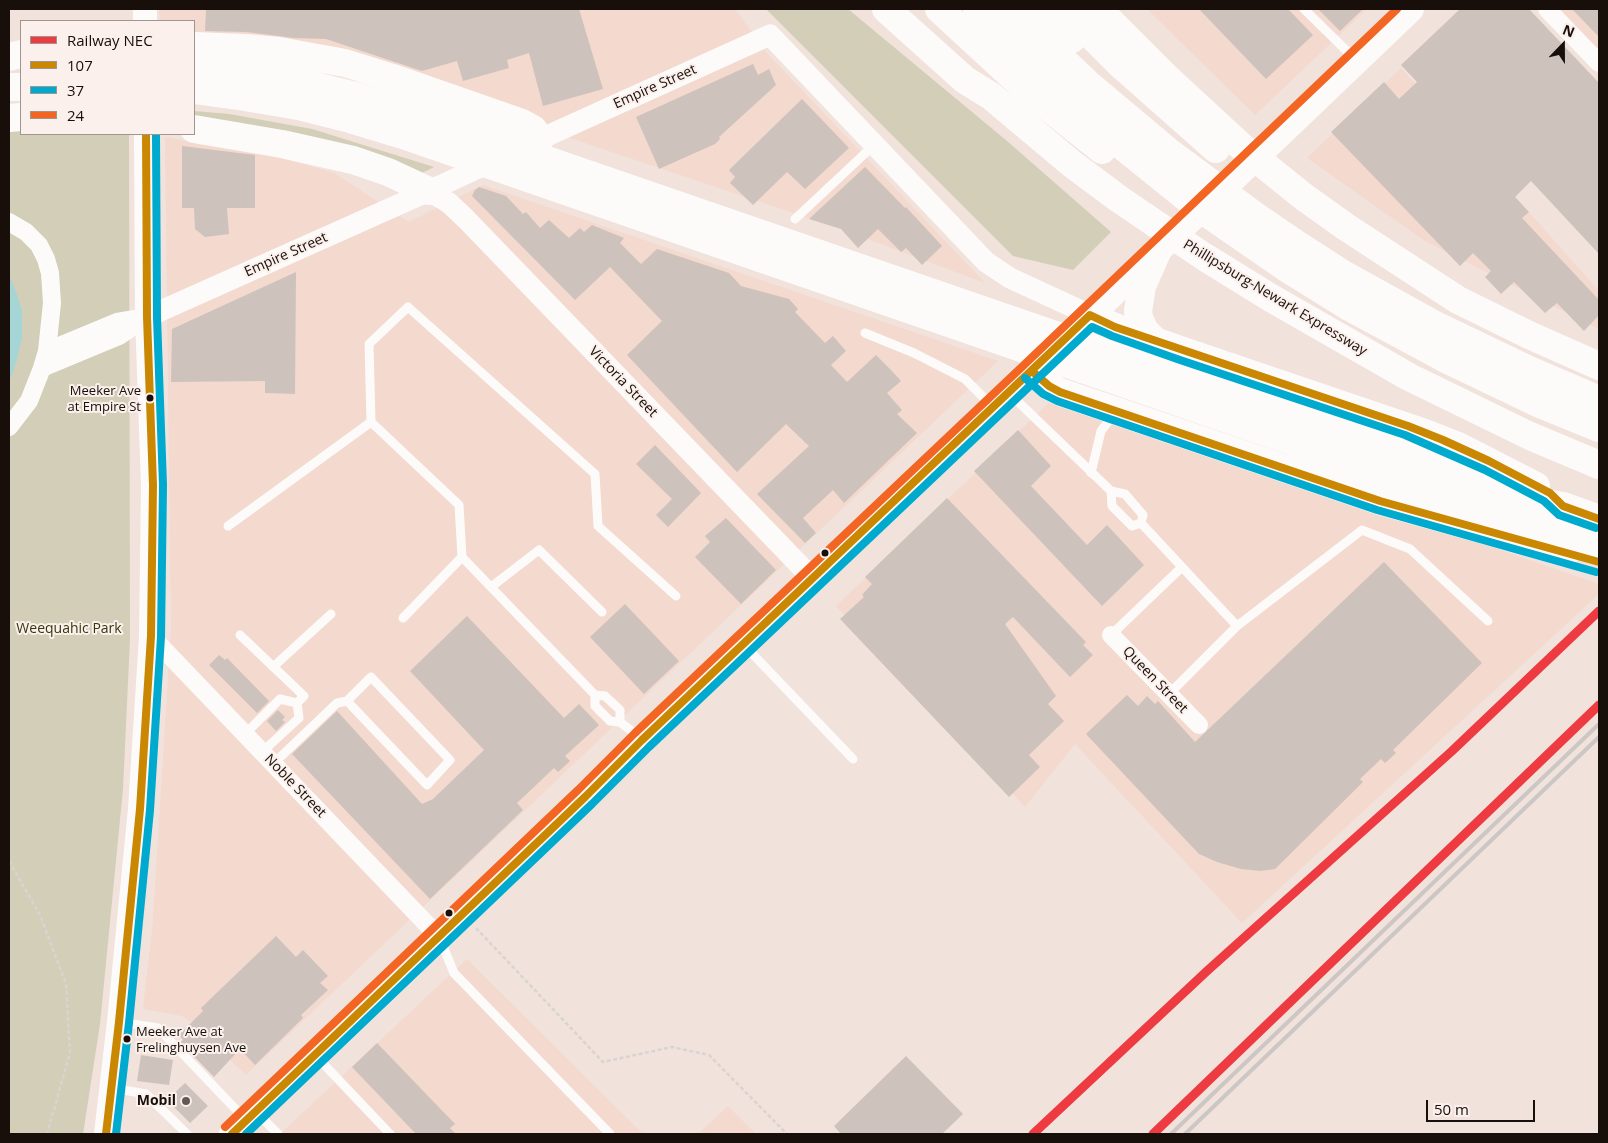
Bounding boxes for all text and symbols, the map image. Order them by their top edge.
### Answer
legend [20,20,195,135]
north arrow [1538,20,1588,70]
text: N [1560,20,1578,42]
text: Railway NEC [67,30,153,50]
text: 107 [67,55,93,75]
street label: Empire Street [611,61,699,113]
text: 37 [67,80,84,100]
text: 24 [67,105,84,125]
street label: Empire Street [242,229,330,281]
street label: Phillipsburg-Newark Expressway [1180,236,1370,360]
street label: Victoria Street [585,343,661,421]
place label: Meeker Ave at Empire St [68,383,141,414]
marker: Meeker Ave at Empire St [145,393,155,403]
unlabelled marker [820,548,830,558]
park label: Weequahic Park [16,621,122,637]
street label: Queen Street [1119,643,1191,717]
street label: Noble Street [261,751,329,821]
unlabelled marker [444,908,454,918]
place label: Meeker Ave at Frelinghuysen Ave [136,1024,246,1055]
marker: Meeker Ave at Frelinghuysen Ave [122,1034,132,1044]
scale bar [1428,1090,1537,1122]
place label: Mobil [137,1093,176,1109]
marker: Mobil [180,1095,192,1107]
text: 50 m [1434,1099,1469,1119]

